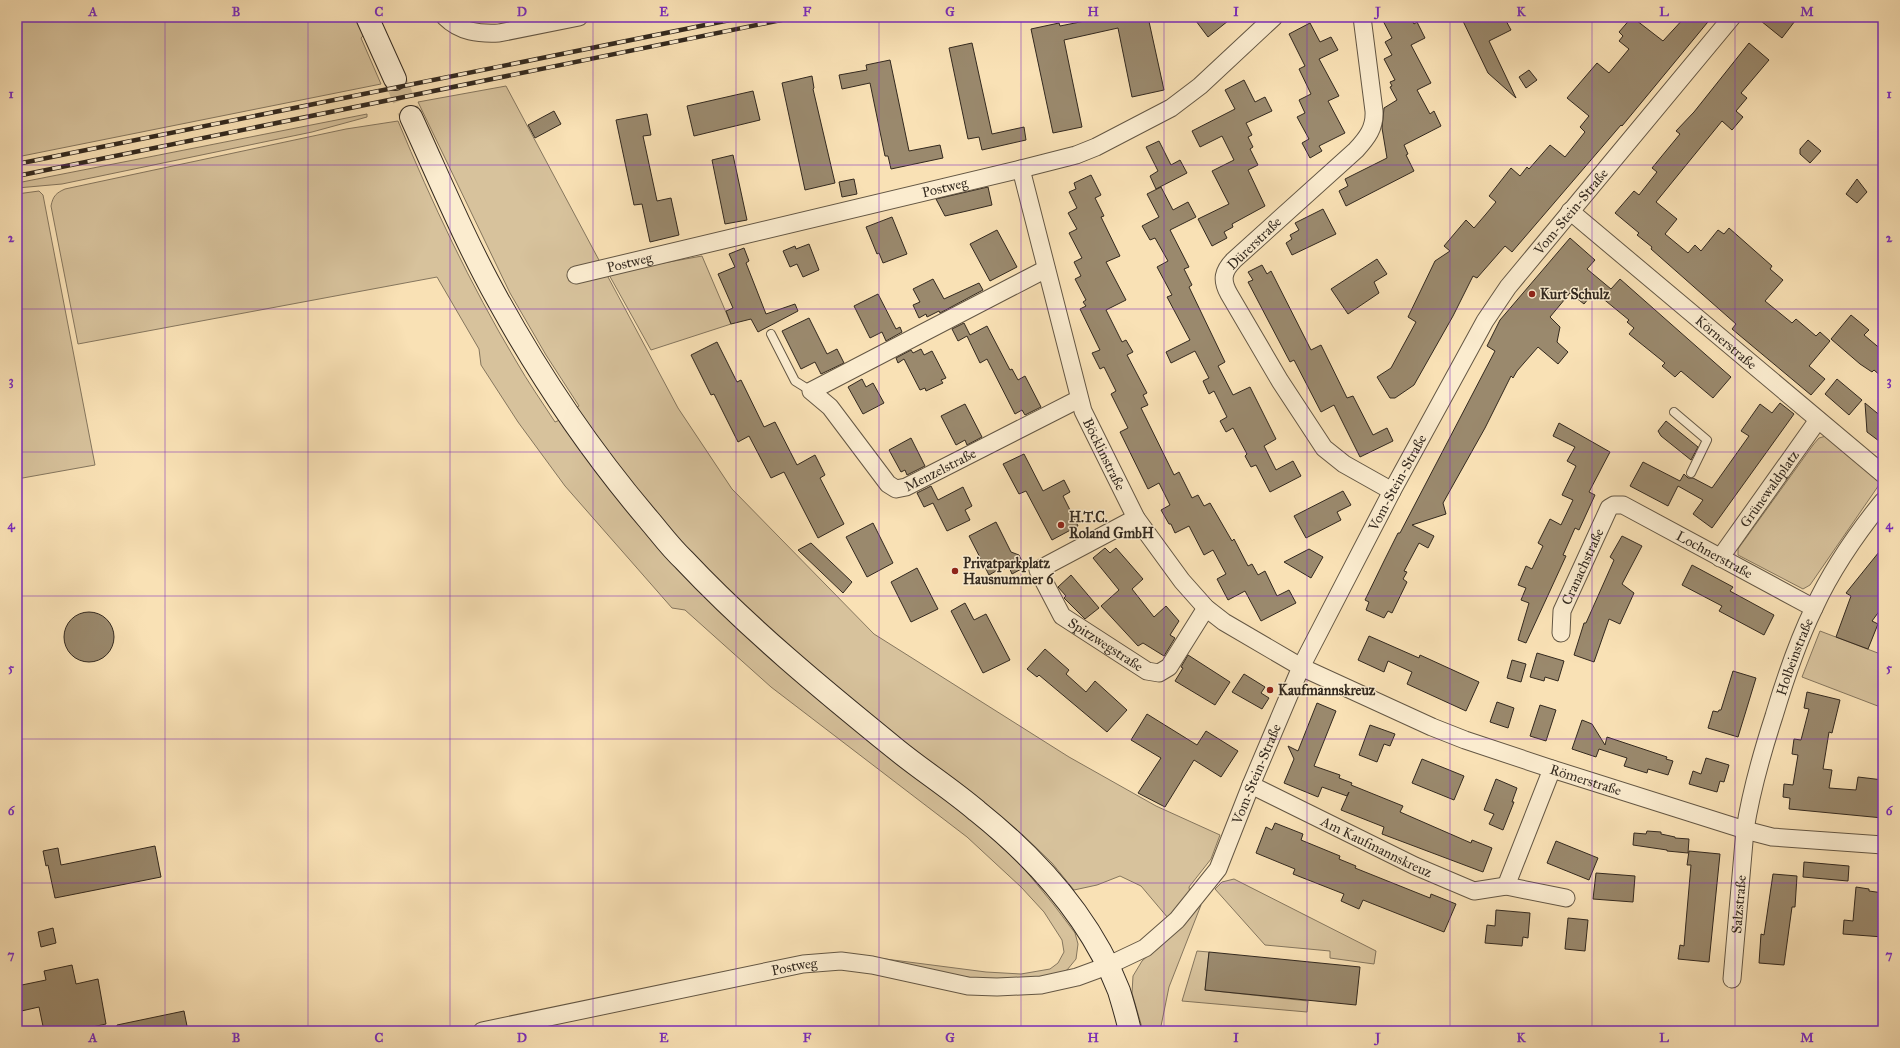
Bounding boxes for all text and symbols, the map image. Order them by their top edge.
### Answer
text: A [88,4,98,20]
text: B [232,4,241,20]
text: C [375,4,384,20]
text: D [517,4,527,20]
text: E [659,4,669,20]
text: F [803,4,812,20]
text: G [945,4,955,20]
text: H [1087,4,1099,20]
text: I [1233,4,1239,20]
text: J [1373,4,1381,20]
text: K [1516,4,1526,20]
text: L [1659,4,1669,20]
text: M [1800,4,1814,20]
text: 1 [8,86,14,102]
text: 1 [1886,86,1892,102]
street label: Vom-Stein-Straße [1530,165,1612,259]
street label: Postweg [920,174,970,201]
street label: Dürerstraße [1224,213,1285,273]
text: 2 [8,230,15,246]
text: 2 [1886,230,1893,246]
street label: Postweg [605,249,655,276]
place label: Kurt Schulz [1540,286,1610,303]
marker: Kurt Schulz [1527,289,1537,299]
street label: Körnerstraße [1692,312,1760,373]
text: 3 [8,373,14,389]
text: 3 [1886,373,1892,389]
street label: Böcklinstraße [1079,415,1129,493]
street label: Vom-Stein-Straße [1365,431,1430,535]
street label: Menzelstraße [902,445,979,495]
street label: Grünewaldplatz [1737,447,1803,531]
place label: H.T.C. Roland GmbH [1069,509,1154,542]
text: 4 [7,517,15,533]
text: 4 [1885,517,1893,533]
marker: H.T.C. Roland GmbH [1056,520,1066,530]
street label: Cranachstraße [1558,526,1608,608]
street label: Lochnerstraße [1673,527,1755,582]
place label: Privatparkplatz Hausnummer 6 [963,555,1054,588]
marker: Privatparkplatz Hausnummer 6 [950,566,960,576]
street label: Spitzwegstraße [1065,614,1146,675]
street label: Holbeinstraße [1773,615,1817,698]
text: 5 [8,660,15,676]
text: 5 [1886,660,1893,676]
place label: Kaufmannskreuz [1278,682,1376,699]
marker: Kaufmannskreuz [1265,685,1275,695]
street label: Vom-Stein-Straße [1228,721,1285,827]
street label: Römerstraße [1548,761,1624,799]
text: 6 [8,803,16,819]
text: 6 [1886,803,1894,819]
street label: Am Kaufmannskreuz [1317,812,1435,881]
street label: Salzstraße [1728,874,1750,934]
text: 7 [8,947,15,963]
text: 7 [1886,947,1893,963]
street label: Postweg [770,955,818,979]
text: A [88,1030,98,1046]
text: B [232,1030,241,1046]
text: C [375,1030,384,1046]
text: D [517,1030,527,1046]
text: E [659,1030,669,1046]
text: F [803,1030,812,1046]
text: G [945,1030,955,1046]
text: H [1087,1030,1099,1046]
text: I [1233,1030,1239,1046]
text: J [1373,1030,1381,1046]
text: K [1516,1030,1526,1046]
text: L [1659,1030,1669,1046]
text: M [1800,1030,1814,1046]

